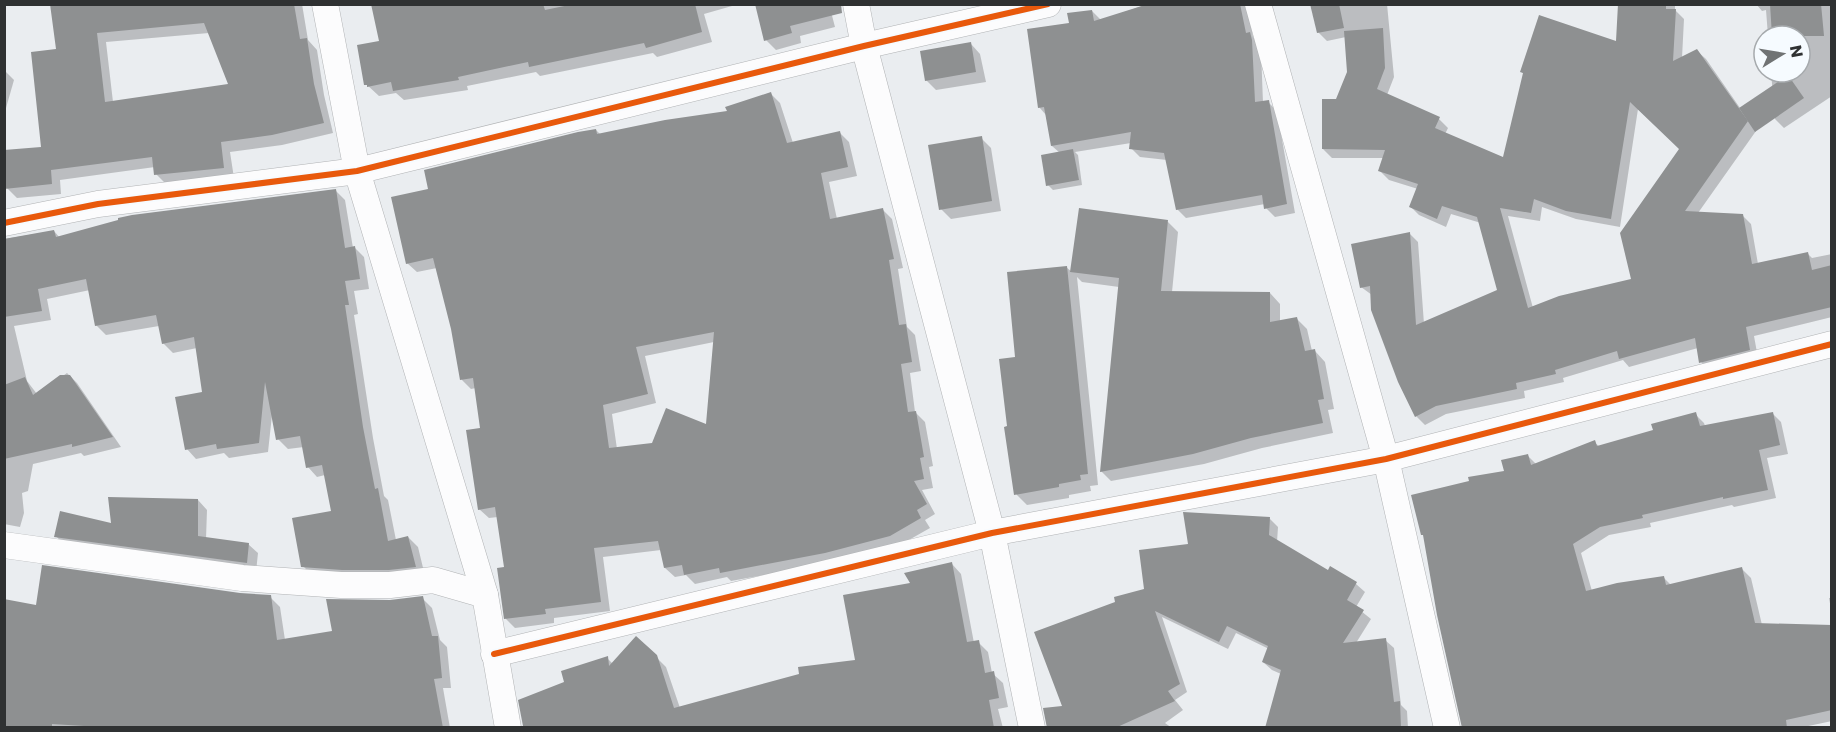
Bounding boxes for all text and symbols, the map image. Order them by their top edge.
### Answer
north arrow [1752,24,1812,84]
text: N [1784,43,1809,59]

